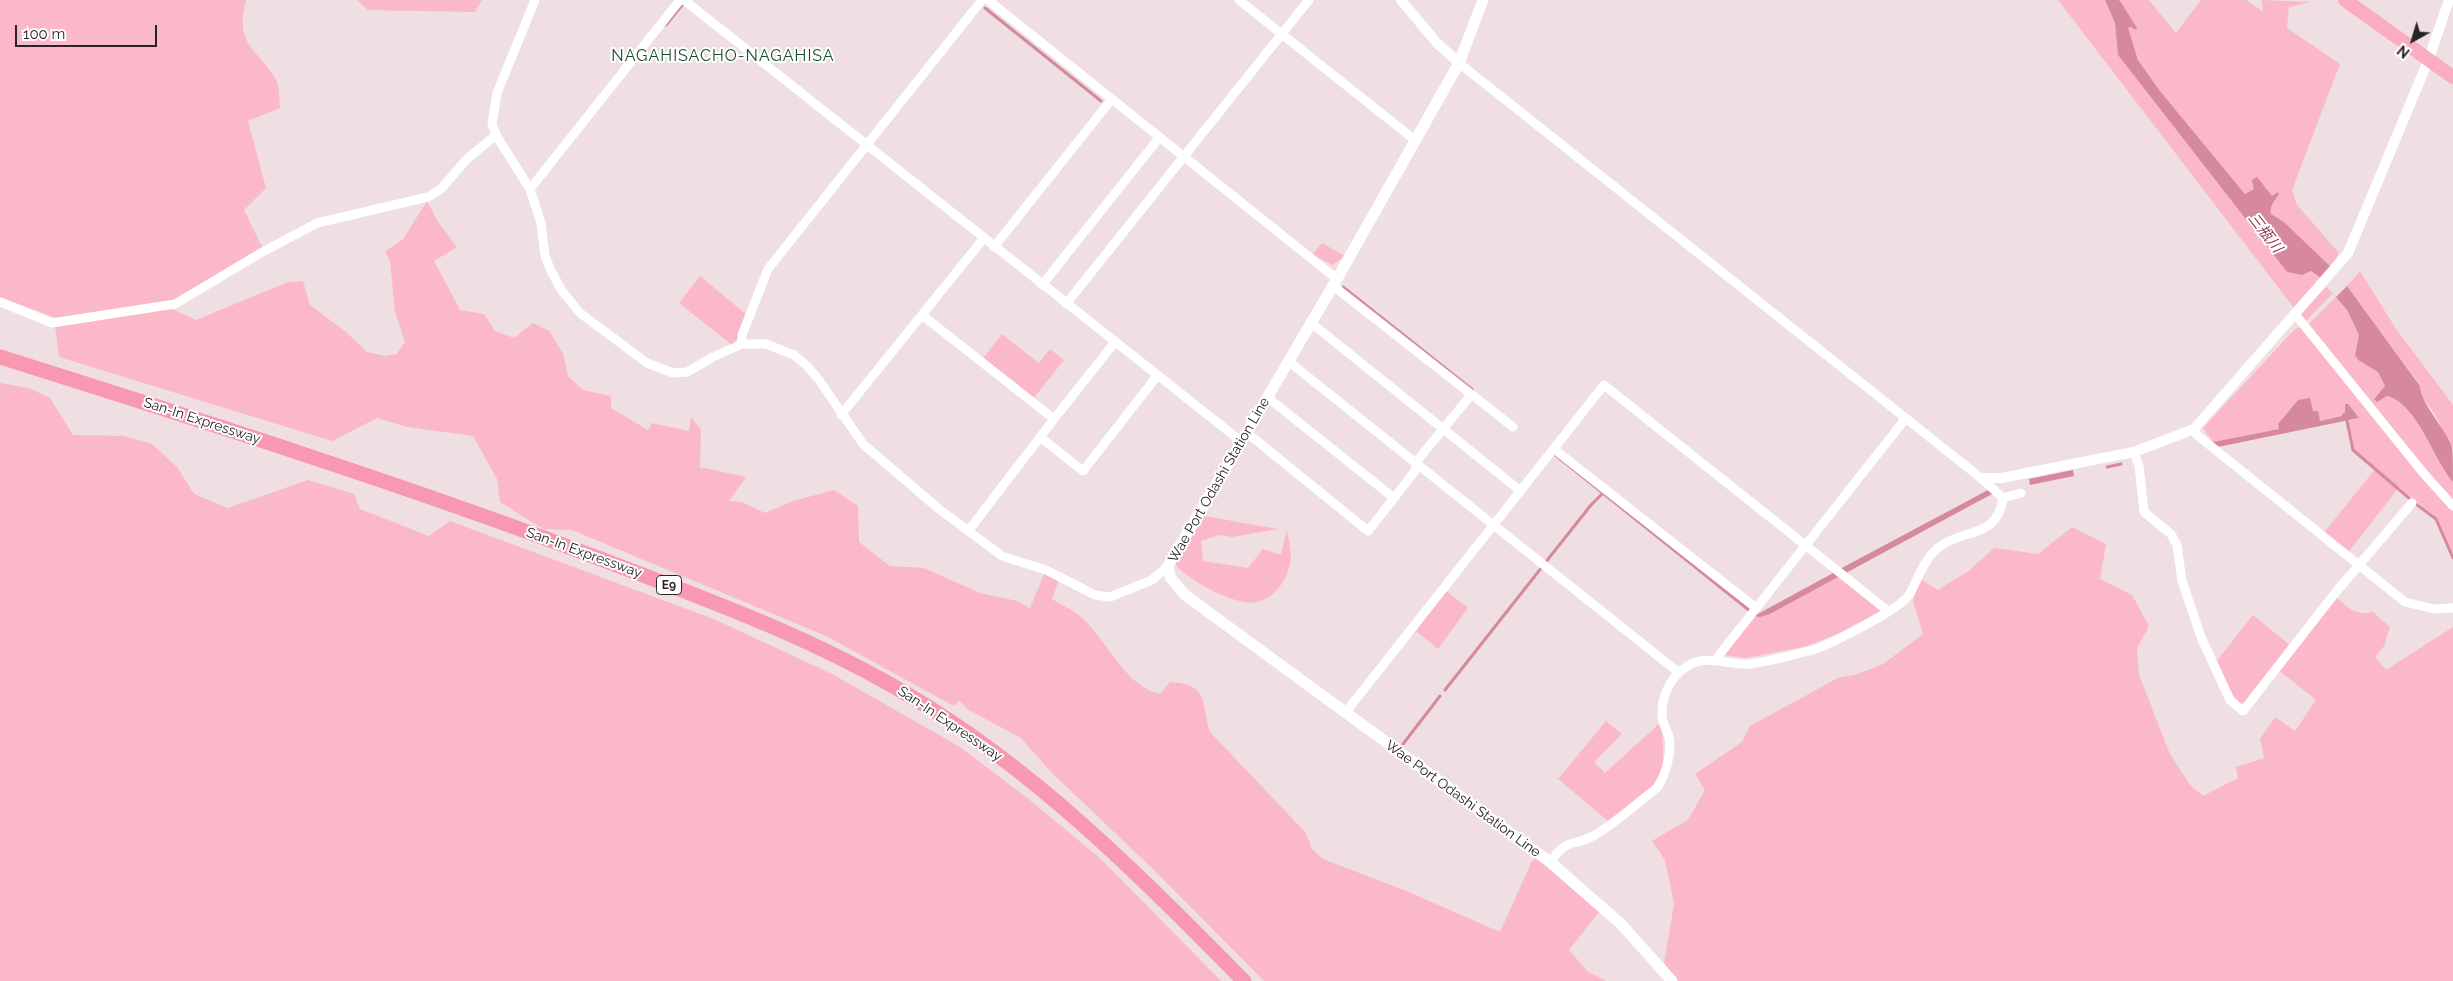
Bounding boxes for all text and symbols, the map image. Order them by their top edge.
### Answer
scale bar [18,15,160,47]
north arrow [2388,15,2438,65]
text: 100 m [23,25,65,43]
text: N [2394,42,2413,61]
district label: NAGAHISACHO-NAGAHISA [609,46,837,66]
water label: 三瓶川 [2244,210,2286,256]
street label: San-In Expressway [141,394,263,448]
street label: Wae Port Odashi Station Line [1165,394,1273,566]
street label: San-In Expressway [524,524,644,582]
road number: E9 [656,576,682,594]
street label: San-In Expressway [895,683,1005,765]
street label: Wae Port Odashi Station Line [1382,737,1544,861]

